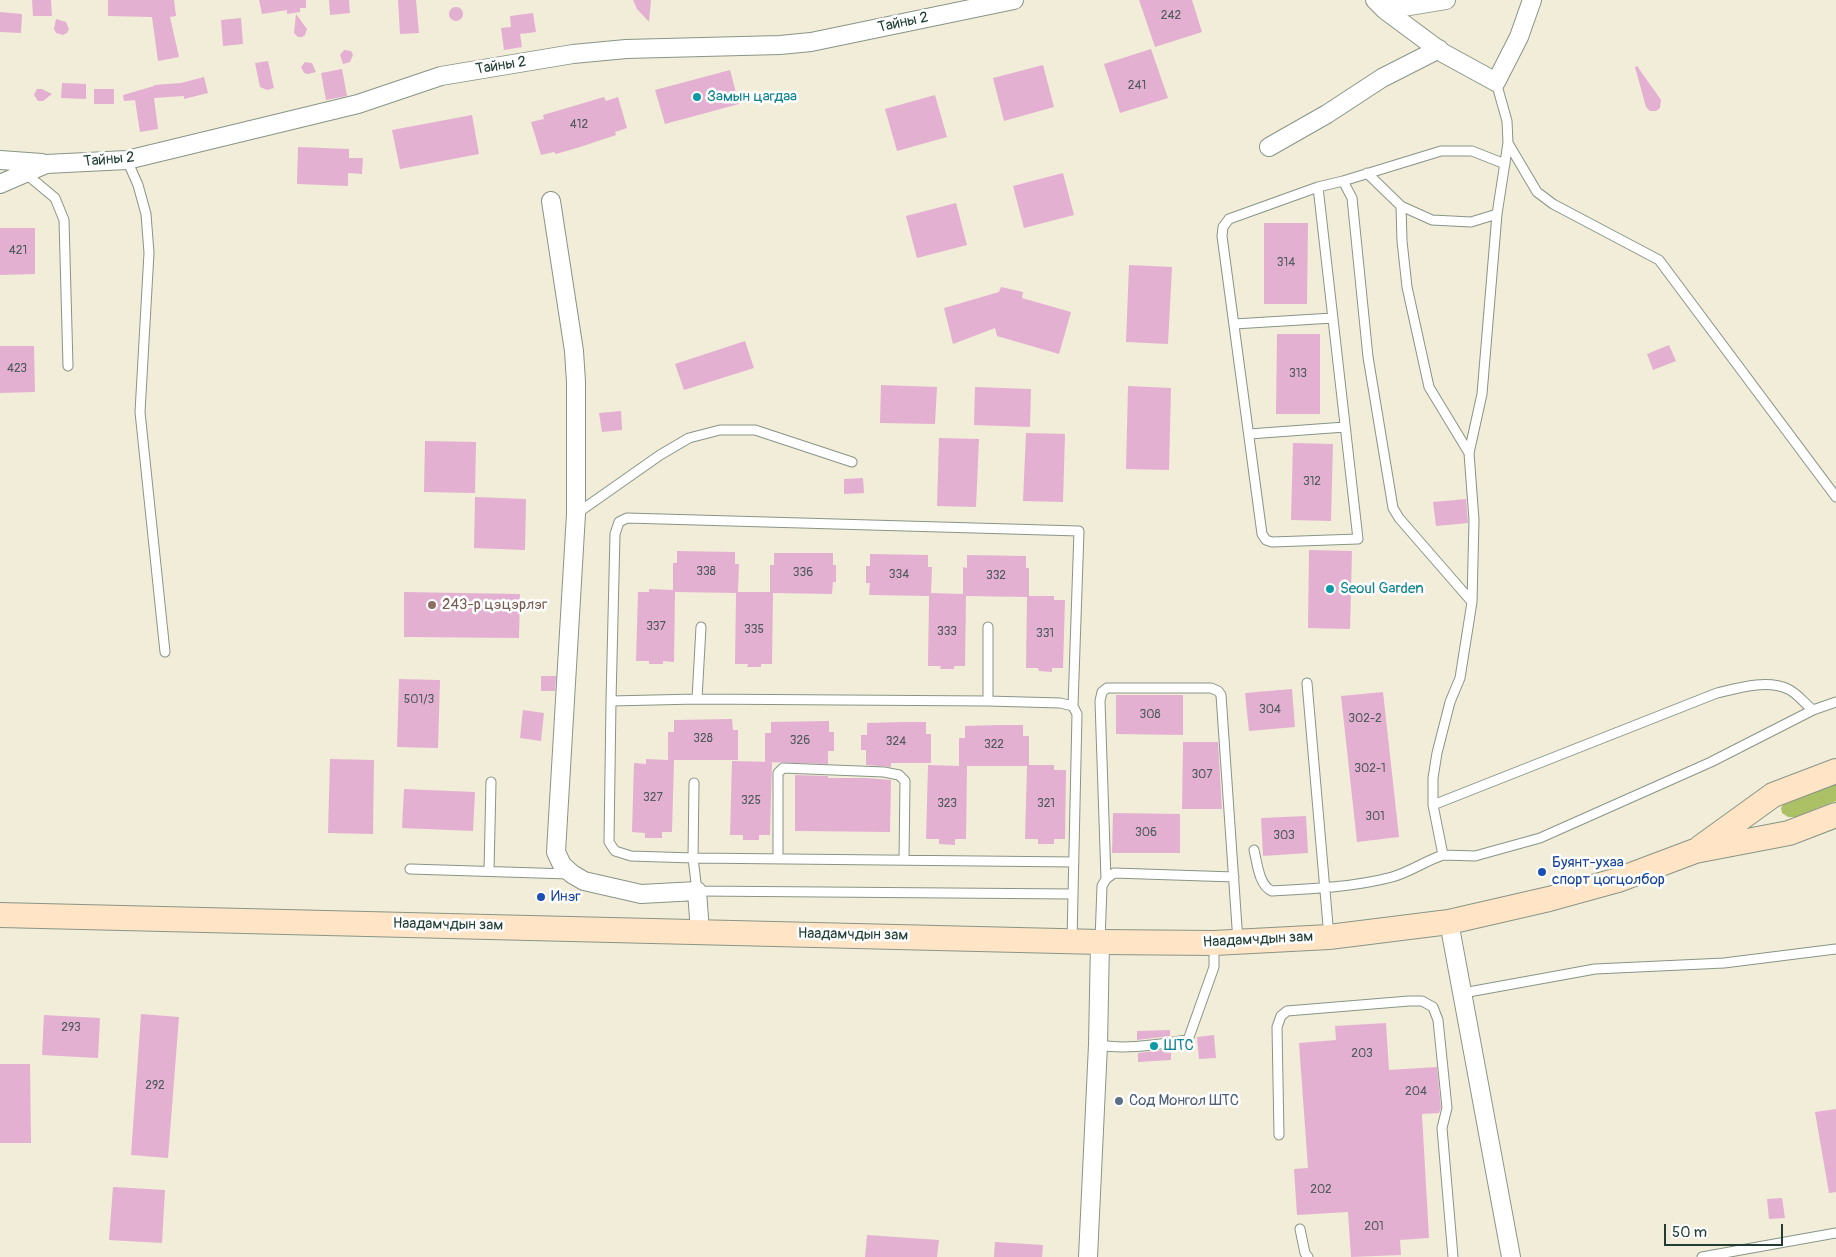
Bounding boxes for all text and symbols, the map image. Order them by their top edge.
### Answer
street label: Тайны 2 [876,9,930,37]
house number: 242 [1161,9,1181,23]
street label: Тайны 2 [474,53,528,79]
house number: 241 [1128,79,1146,93]
place label: Замын цагдаа [707,88,797,106]
marker: Замын цагдаа [691,91,703,103]
house number: 412 [570,118,588,132]
street label: Тайны 2 [83,149,135,171]
house number: 421 [9,244,27,258]
house number: 314 [1277,256,1295,270]
house number: 423 [7,362,27,376]
house number: 313 [1289,367,1307,381]
house number: 312 [1303,475,1321,489]
house number: 338 [696,565,716,579]
house number: 336 [793,566,813,580]
house number: 334 [889,568,909,582]
house number: 332 [986,569,1006,583]
place label: Seoul Garden [1340,580,1424,598]
marker: Seoul Garden [1324,583,1336,595]
place label: 243-р цэцэрлэг [442,596,547,614]
marker: 243-р цэцэрлэг [426,599,438,611]
house number: 337 [646,620,666,634]
house number: 335 [744,623,764,637]
house number: 333 [937,625,957,639]
house number: 331 [1036,627,1054,641]
house number: 501/3 [404,693,434,707]
house number: 304 [1259,703,1281,717]
house number: 308 [1140,708,1160,722]
house number: 302-2 [1348,712,1382,726]
house number: 328 [693,732,713,746]
house number: 326 [790,734,810,748]
house number: 324 [886,735,906,749]
house number: 322 [984,738,1004,752]
house number: 302-1 [1354,762,1386,776]
house number: 307 [1191,768,1213,782]
house number: 327 [643,791,663,805]
house number: 325 [741,794,761,808]
house number: 323 [937,797,957,811]
house number: 321 [1037,797,1055,811]
house number: 301 [1365,810,1385,824]
house number: 306 [1135,826,1157,840]
house number: 303 [1273,829,1295,843]
place label: Буянт-ухаа спорт цогцолбор [1552,854,1665,889]
marker: Буянт-ухаа спорт цогцолбор [1536,866,1548,878]
place label: Инэг [551,888,581,906]
marker: Инэг [535,891,547,903]
street label: Наадамчдын зам [393,915,503,935]
street label: Наадамчдын зам [798,925,908,945]
street label: Наадамчдын зам [1202,928,1314,952]
house number: 293 [61,1021,81,1035]
place label: ШТС [1164,1037,1194,1055]
marker: ШТС [1148,1040,1160,1052]
house number: 203 [1351,1047,1373,1061]
house number: 292 [145,1079,165,1093]
house number: 204 [1405,1085,1427,1099]
place label: Сод Монгол ШТС [1129,1092,1239,1110]
marker: Сод Монгол ШТС [1113,1095,1125,1107]
house number: 202 [1310,1183,1332,1197]
scale bar [1666,1214,1785,1246]
house number: 201 [1364,1220,1384,1234]
text: 50 m [1672,1223,1707,1242]

